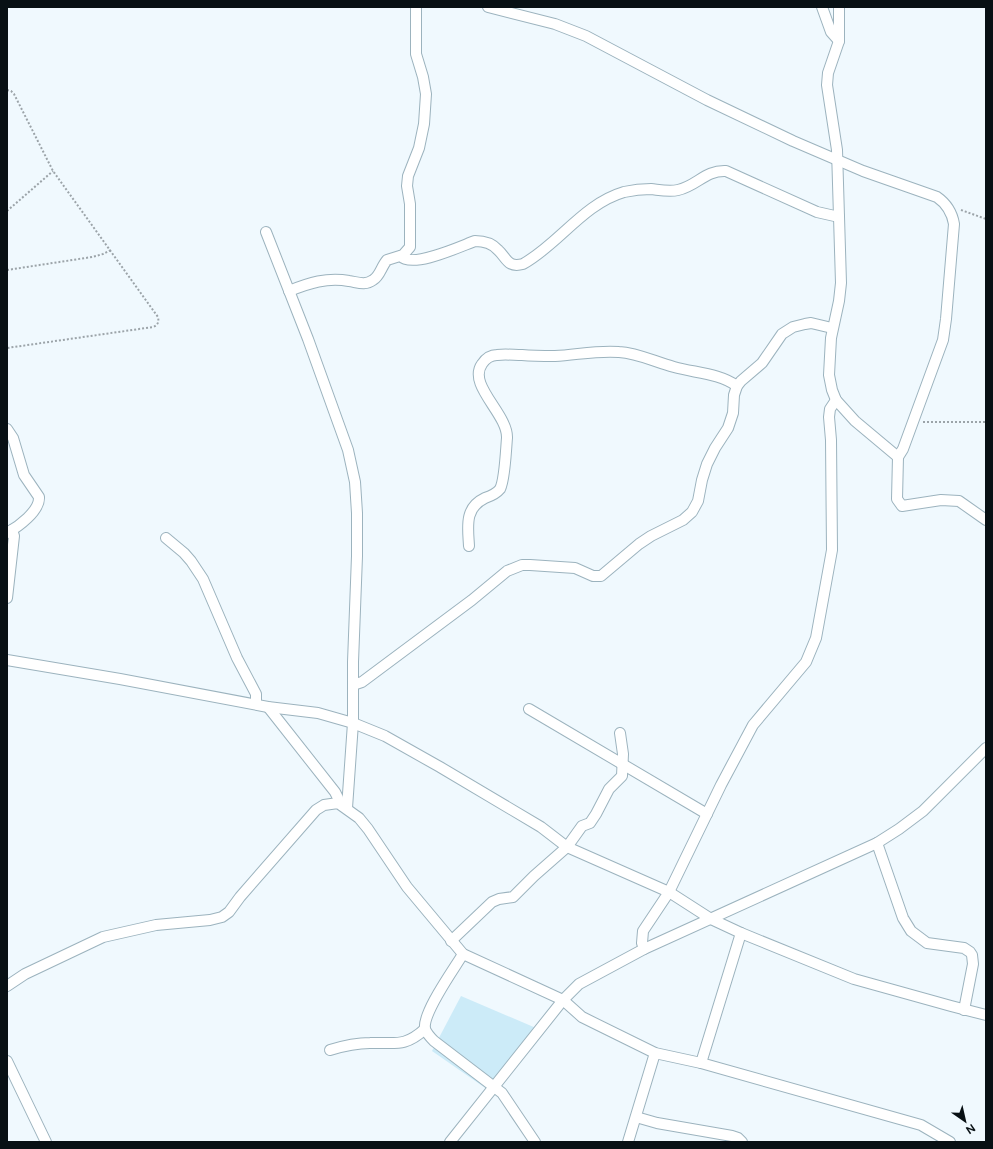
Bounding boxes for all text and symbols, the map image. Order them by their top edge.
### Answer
north arrow [945,1101,985,1141]
text: N [963,1121,977,1137]

